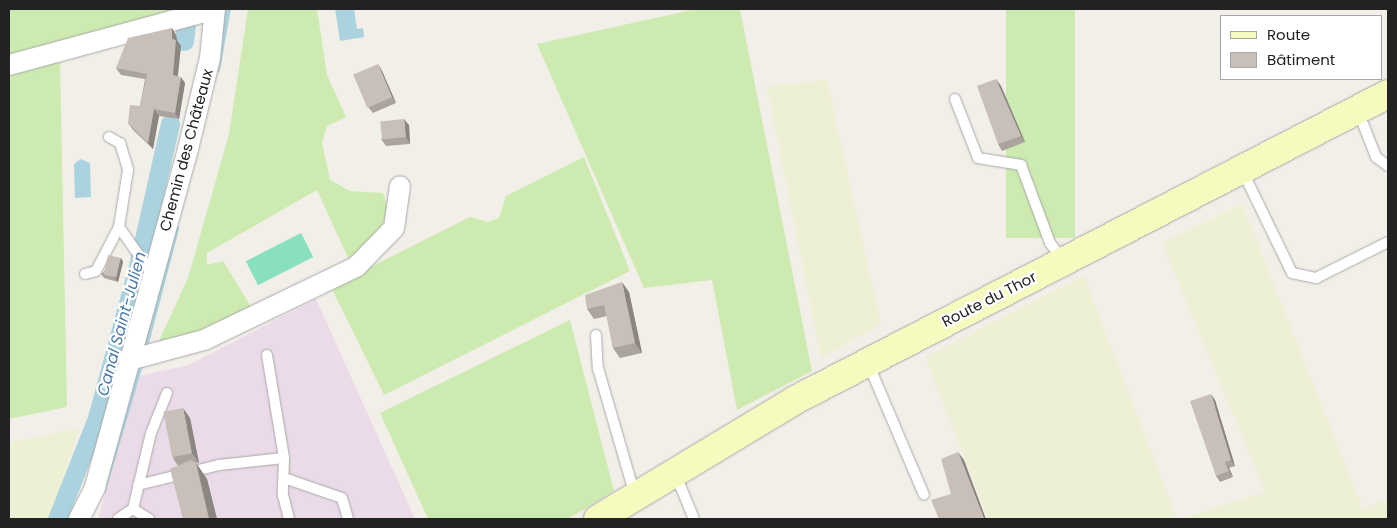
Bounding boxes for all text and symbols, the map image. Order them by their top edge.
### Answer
legend [1220,15,1382,80]
text: Route [1267,24,1310,45]
text: Bâtiment [1267,49,1335,70]
street label: Chemin des Châteaux [156,67,216,233]
water label: Canal Saint-Julien [93,250,151,398]
street label: Route du Thor [939,267,1039,331]

